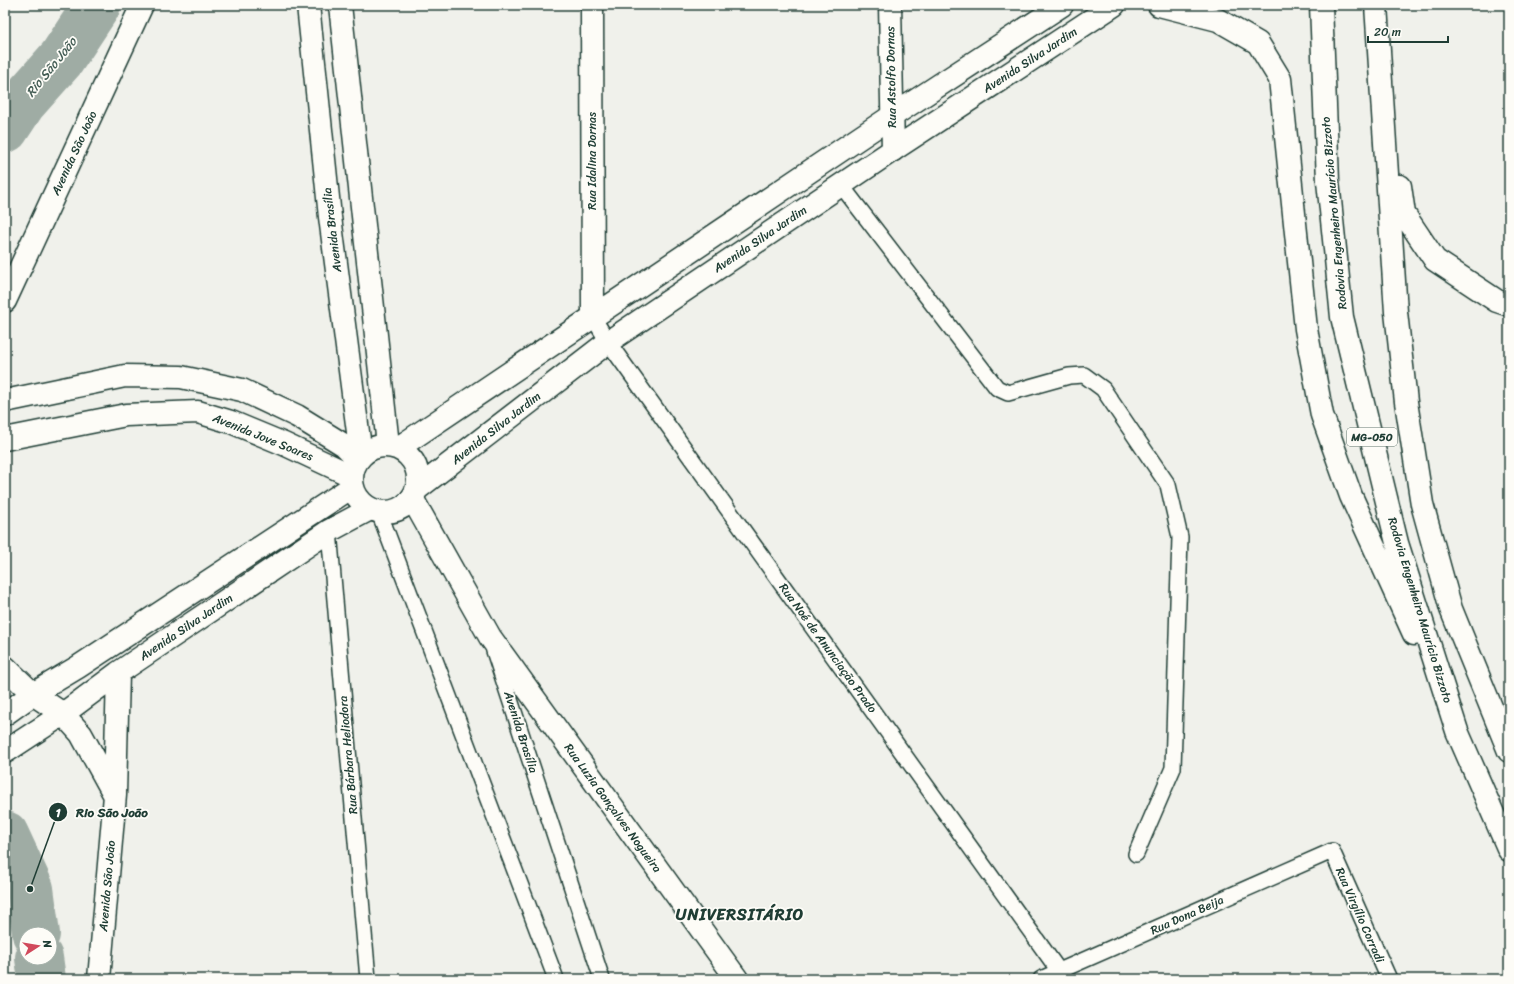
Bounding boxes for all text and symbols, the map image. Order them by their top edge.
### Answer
scale bar [1368,18,1448,44]
street label: Avenida Silva Jardim [977,21,1082,100]
text: 20 m [1374,21,1401,43]
street label: Rua Astolfo Dornas [879,26,903,128]
water label: Rio São João [19,31,83,102]
street label: Avenida São João [44,107,103,200]
street label: Rua Idalina Dornas [581,112,603,210]
street label: Rodovia Engenheiro Maurício Bizzoto [1315,116,1353,310]
street label: Avenida Brasília [316,186,348,275]
street label: Avenida Silva Jardim [708,199,811,279]
street label: Avenida Silva Jardim [445,386,546,471]
street label: Avenida Jove Soares [208,406,317,467]
road number: MG-050 [1347,428,1397,446]
street label: Rodovia Engenheiro Maurício Bizzoto [1381,514,1459,706]
street label: Rua Noé de Anunciação Prado [773,578,883,718]
street label: Avenida Silva Jardim [134,587,237,667]
street label: Avenida Brasília [497,687,545,776]
street label: Rua Bárbara Heliodora [332,695,364,815]
street label: Rua Luzia Gonçalves Nogueira [558,738,668,878]
callout: Rio São João [48,800,156,825]
text: Rio São João [75,801,148,824]
text: 1 [55,802,61,824]
street label: Avenida São João [92,839,122,933]
street label: Rua Virgílio Corradi [1329,864,1391,967]
street label: Rua Dona Beija [1147,889,1227,941]
district label: UNIVERSITÁRIO [676,900,804,929]
north arrow [18,926,58,966]
text: N [37,937,57,950]

